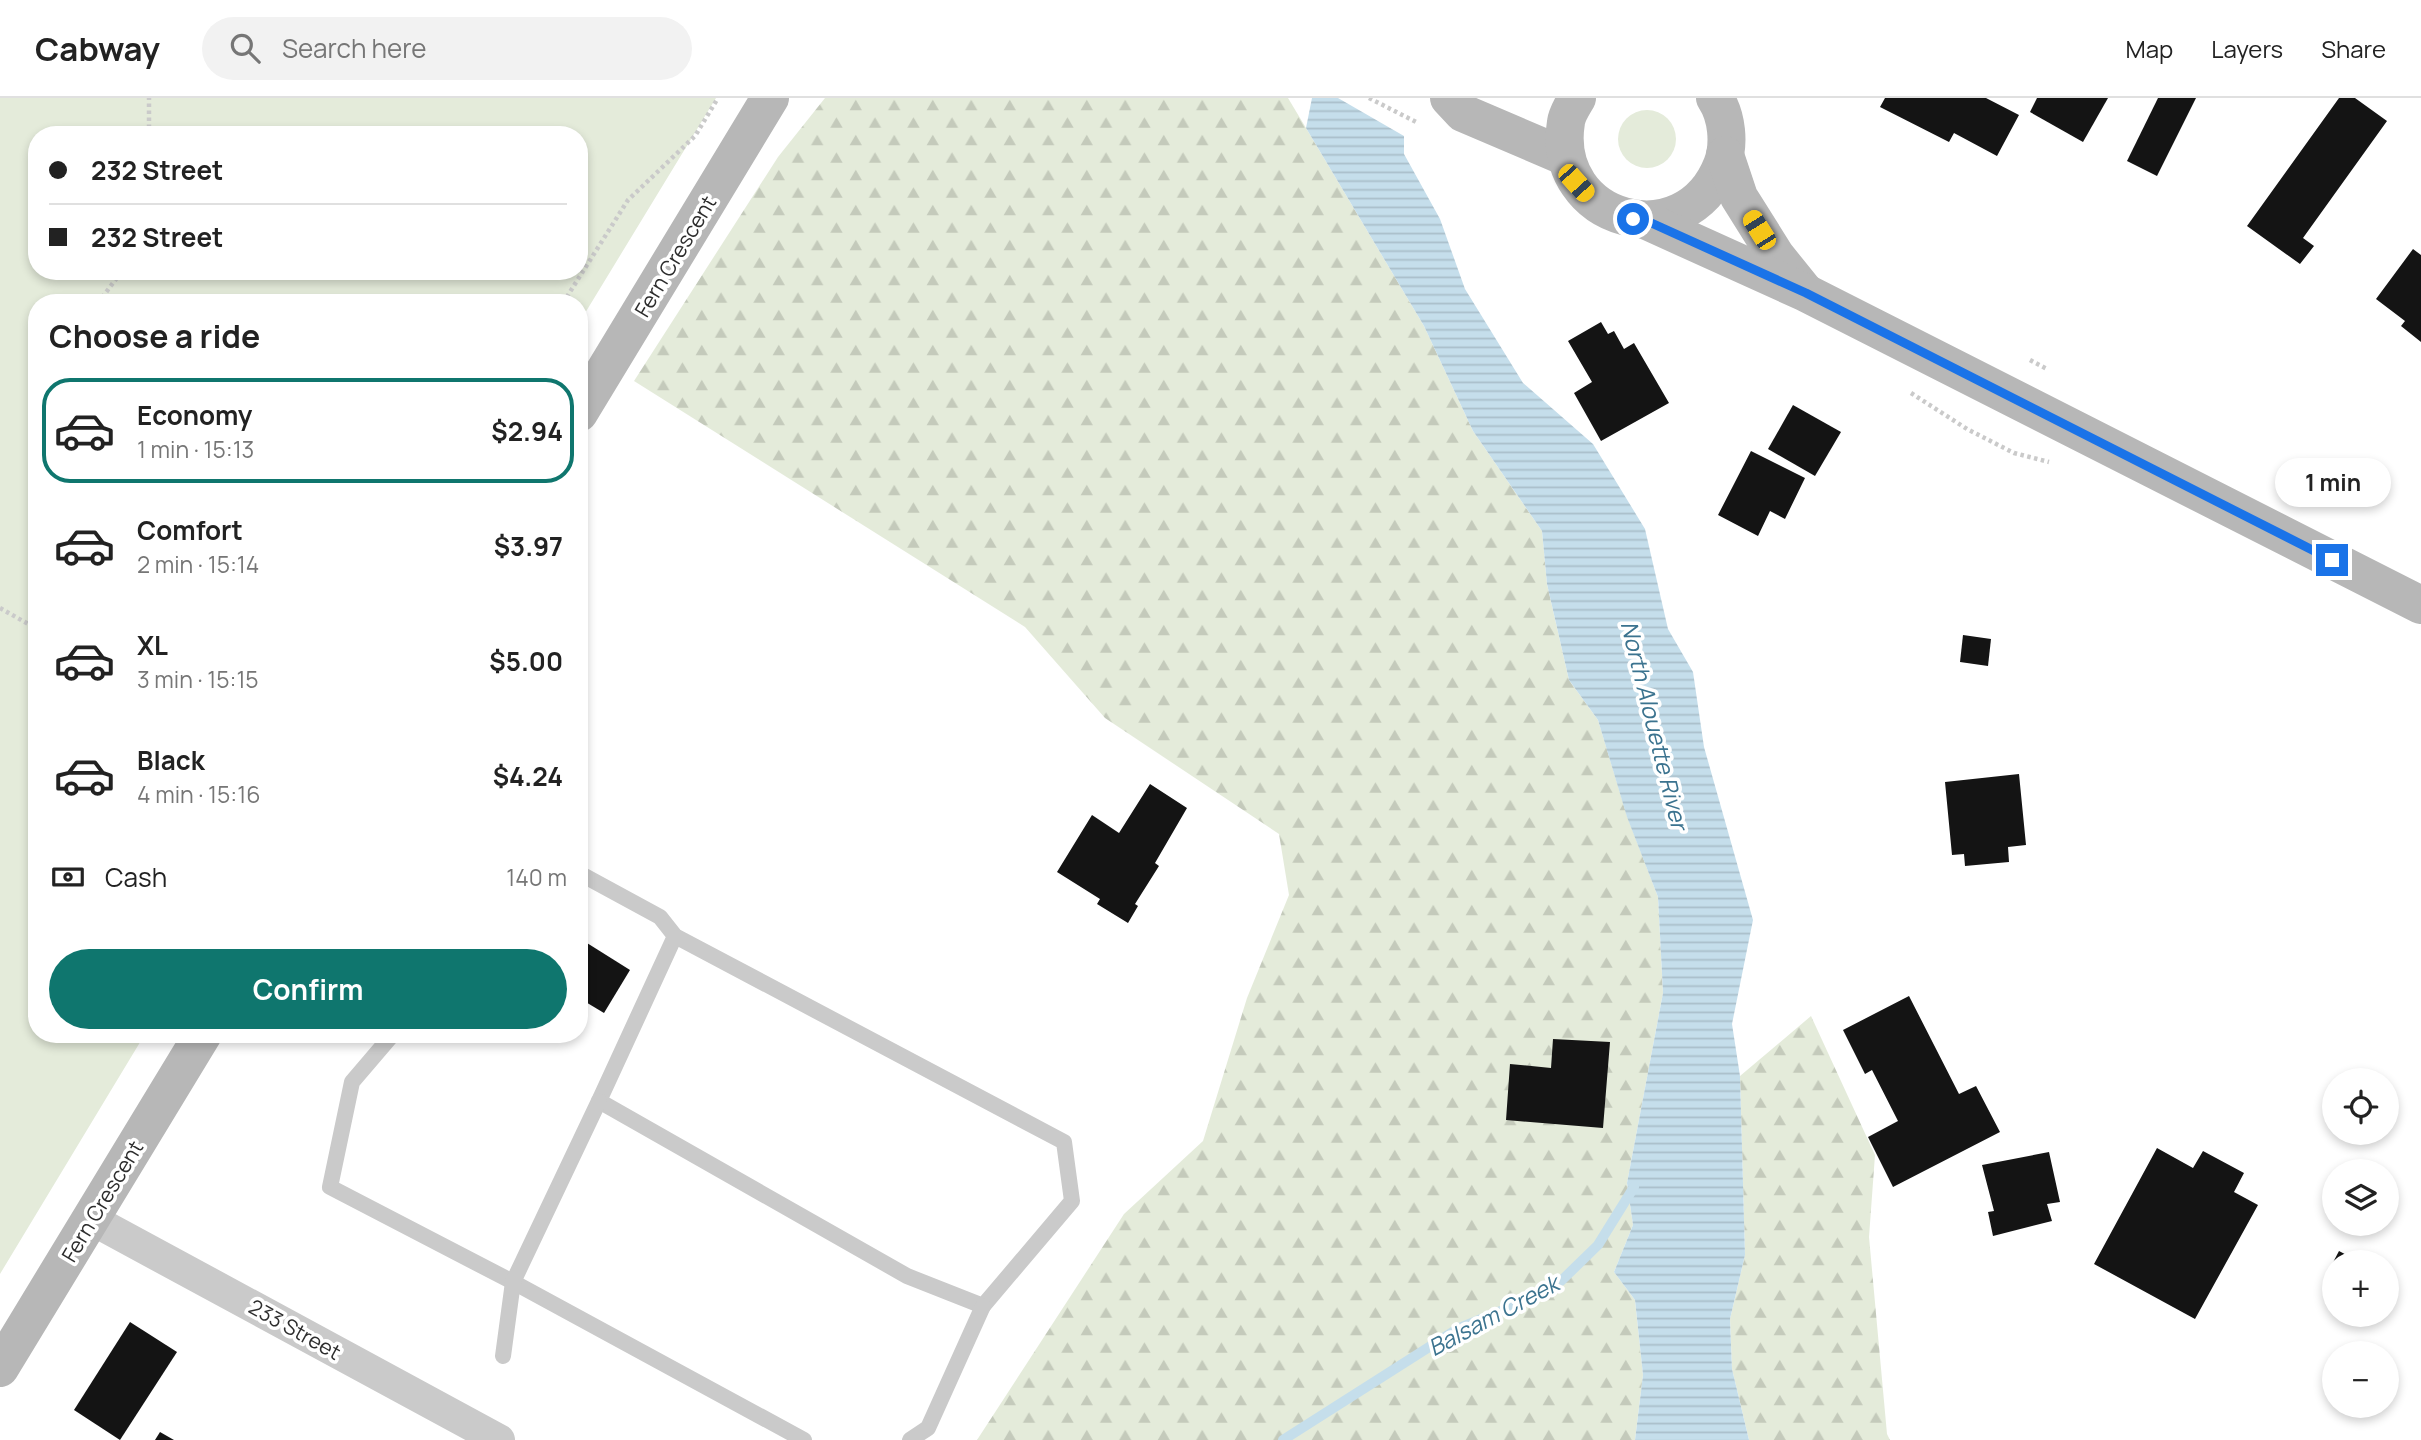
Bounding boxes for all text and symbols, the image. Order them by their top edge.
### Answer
search box [202,17,692,80]
text: Cabway [35,26,160,71]
icon: search [226,29,264,67]
text: Search here [282,30,427,66]
text: Map [2126,32,2173,65]
text: Layers [2211,32,2283,65]
text: Share [2321,32,2386,65]
text: 232 Street [91,152,223,188]
car [1555,160,1598,206]
street label: Fern Crescent [628,190,722,322]
route start [1617,203,1649,235]
car [1739,207,1780,253]
text: 232 Street [91,219,223,255]
text: Choose a ride [49,314,260,358]
text: Economy [137,397,252,433]
icon: car [53,399,116,462]
text: $2.94 [491,413,563,449]
text: 1 min · 15:13 [137,433,254,465]
callout: 1 min [2274,458,2390,508]
text: 1 min [2305,466,2361,498]
text: Comfort [137,512,243,548]
icon: car [53,514,116,577]
text: $3.97 [494,528,563,564]
route end [2316,544,2348,576]
text: 2 min · 15:14 [137,548,259,580]
water label: North Alouette River [1614,617,1697,835]
text: XL [137,627,168,663]
icon: car [53,629,116,692]
text: $5.00 [489,643,563,679]
text: 3 min · 15:15 [137,663,259,695]
text: Black [137,742,205,778]
icon: car [53,744,116,807]
text: $4.24 [493,758,563,794]
text: 4 min · 15:16 [137,778,260,810]
icon: cash [49,858,87,896]
text: Cash [105,859,167,895]
text: 140 m [506,861,567,893]
button: Confirm [49,949,567,1029]
map controls [2322,1068,2399,1418]
button: locate [2322,1068,2399,1145]
street label: Fern Crescent [55,1135,149,1267]
button: layers [2322,1159,2399,1236]
button: + [2322,1250,2399,1327]
water label: Balsam Creek [1422,1265,1567,1363]
street label: 233 Street [244,1292,346,1366]
button: − [2322,1341,2399,1418]

